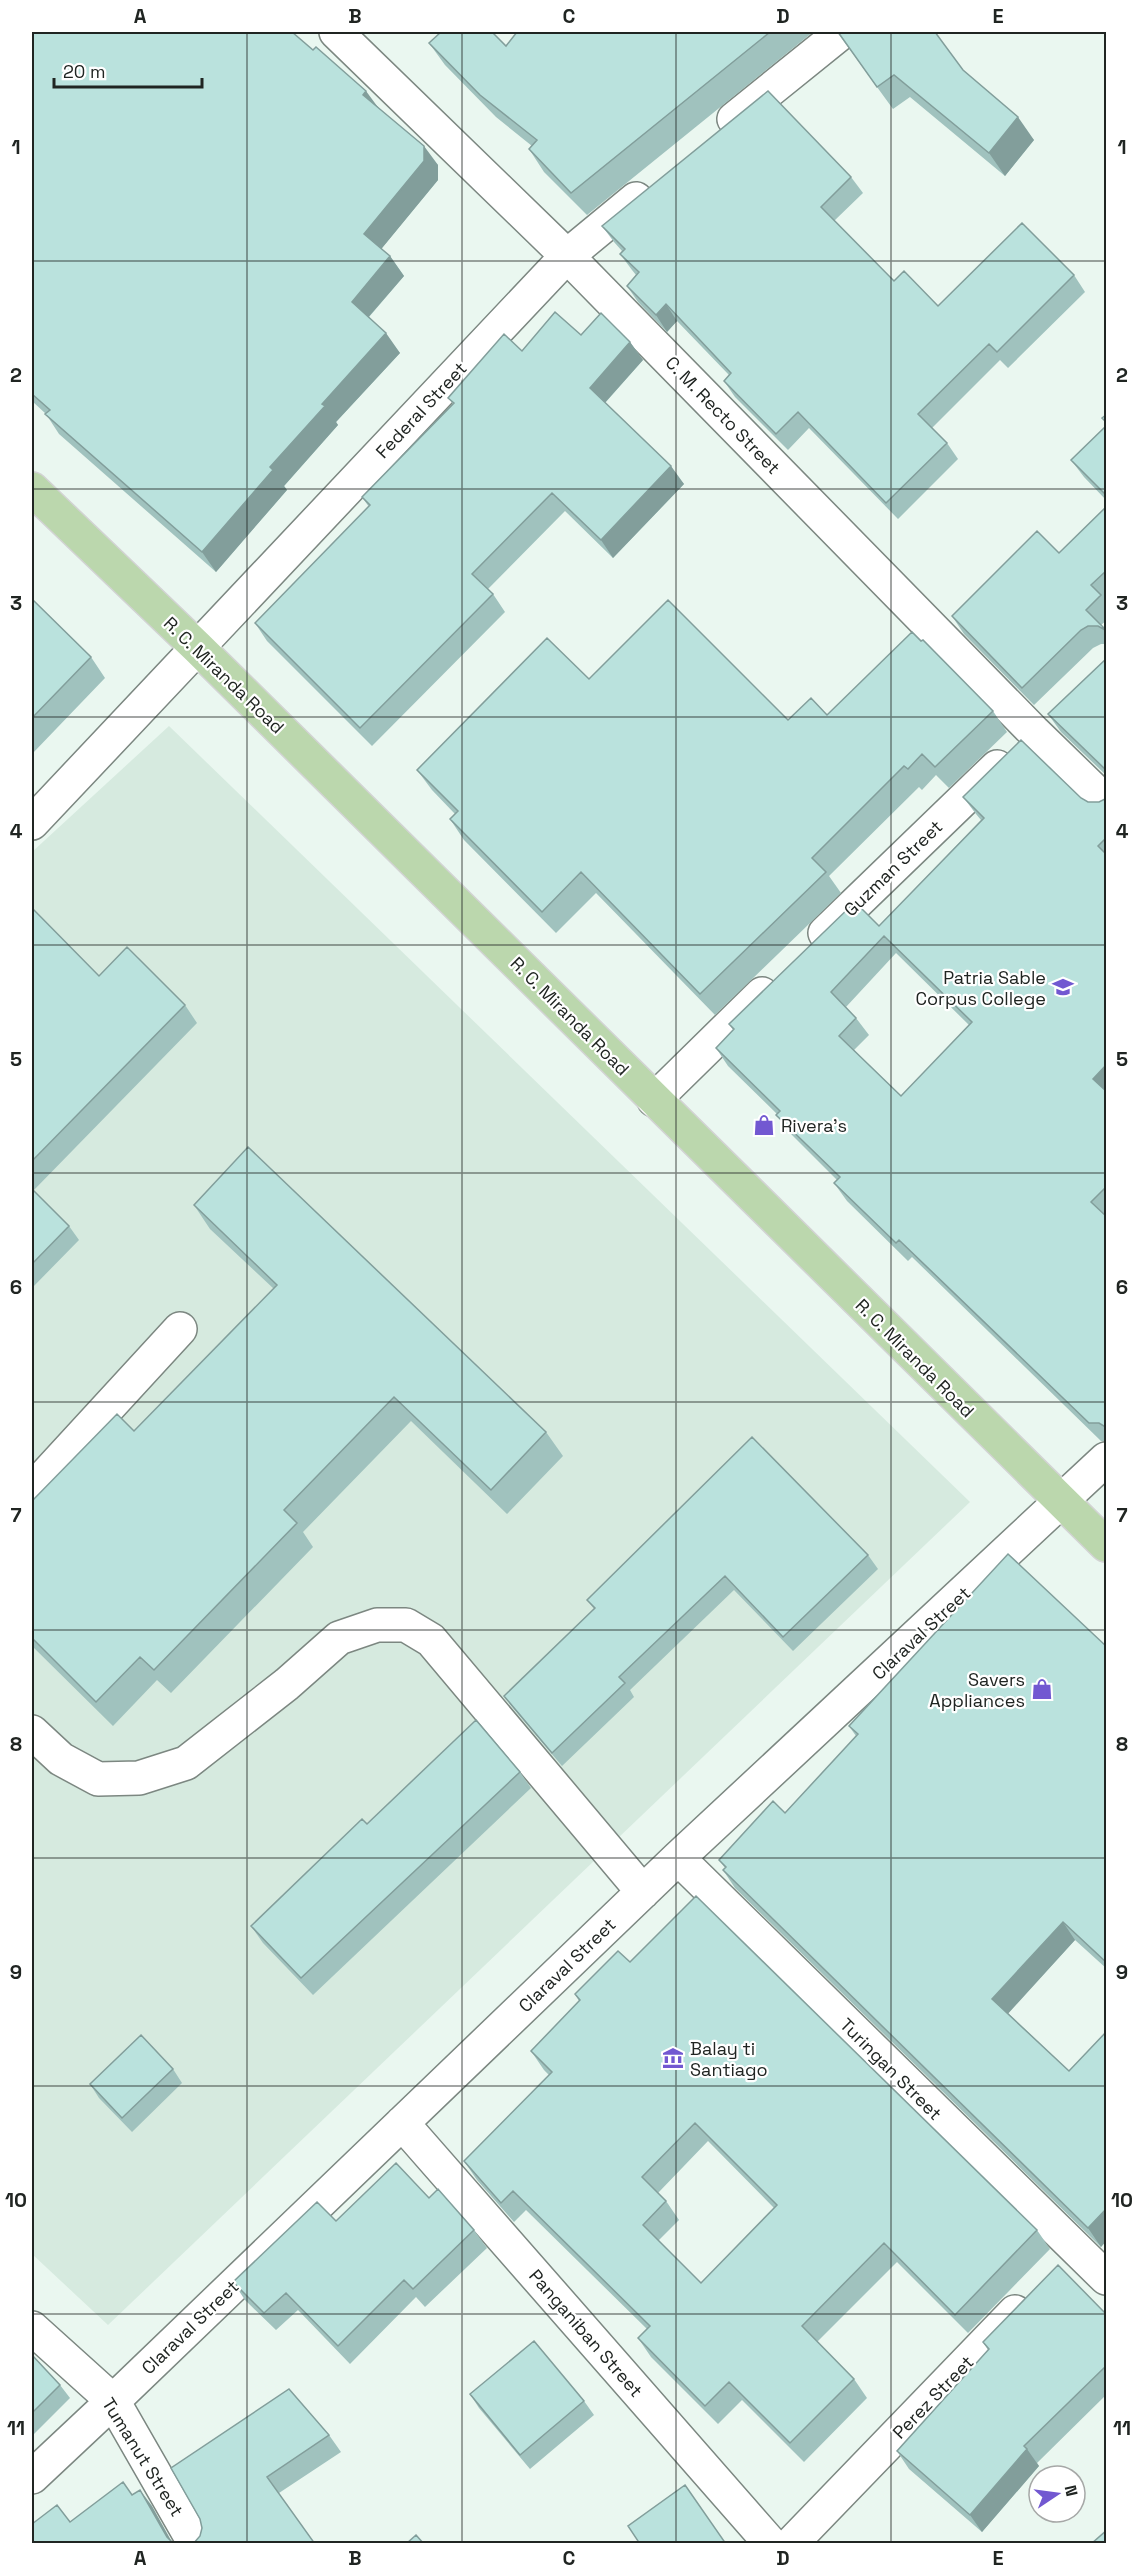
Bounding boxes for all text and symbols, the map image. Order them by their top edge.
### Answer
text: A [134,3,147,29]
text: B [348,3,362,29]
text: C [563,3,576,29]
text: D [776,3,790,29]
text: E [992,3,1004,29]
scale bar [54,51,202,89]
text: 20 m [63,60,106,83]
text: 1 [11,134,21,160]
text: 1 [1117,134,1127,160]
street label: C. M. Recto Street [661,351,785,479]
street label: Federal Street [371,357,471,463]
text: 2 [10,362,22,388]
text: 2 [1116,362,1128,388]
text: 3 [10,590,22,616]
text: 3 [1116,590,1128,616]
street label: R. C. Miranda Road [159,612,289,738]
street label: Guzman Street [839,815,947,921]
text: 4 [10,818,23,844]
text: 4 [1116,818,1129,844]
street label: R. C. Miranda Road [506,952,634,1080]
place label: Patria Sable Corpus College [915,966,1046,1010]
school or university icon: Patria Sable Corpus College [1051,975,1075,999]
text: 5 [10,1046,22,1072]
text: 5 [1116,1046,1128,1072]
shop icon: Rivera's [752,1113,776,1137]
place label: Rivera's [781,1114,847,1137]
text: 6 [10,1274,22,1300]
text: 6 [1116,1274,1128,1300]
street label: R. C. Miranda Road [851,1294,979,1422]
text: 7 [10,1502,22,1528]
text: 7 [1116,1502,1128,1528]
street label: Claraval Street [867,1581,975,1685]
place label: Savers Appliances [929,1668,1025,1712]
shop icon: Savers Appliances [1030,1677,1054,1701]
text: 8 [10,1731,22,1757]
text: 8 [1116,1731,1128,1757]
street label: Claraval Street [514,1913,620,2017]
text: 9 [10,1959,22,1985]
text: 9 [1116,1959,1128,1985]
street label: Turingan Street [835,2013,947,2125]
place label: Balay ti Santiago [690,2037,768,2081]
museum icon: Balay ti Santiago [661,2046,685,2070]
text: 10 [5,2187,27,2213]
text: 10 [1111,2187,1133,2213]
street label: Panganiban Street [524,2264,648,2402]
street label: Claraval Street [137,2275,243,2379]
street label: Perez Street [888,2351,978,2443]
street label: Tumanut Street [97,2393,189,2521]
text: 11 [7,2415,25,2441]
text: 11 [1113,2415,1131,2441]
north arrow [1027,2464,1087,2524]
text: N [1060,2483,1083,2498]
text: A [134,2545,147,2571]
text: B [348,2545,362,2571]
text: C [563,2545,576,2571]
text: D [776,2545,790,2571]
text: E [992,2545,1004,2571]

